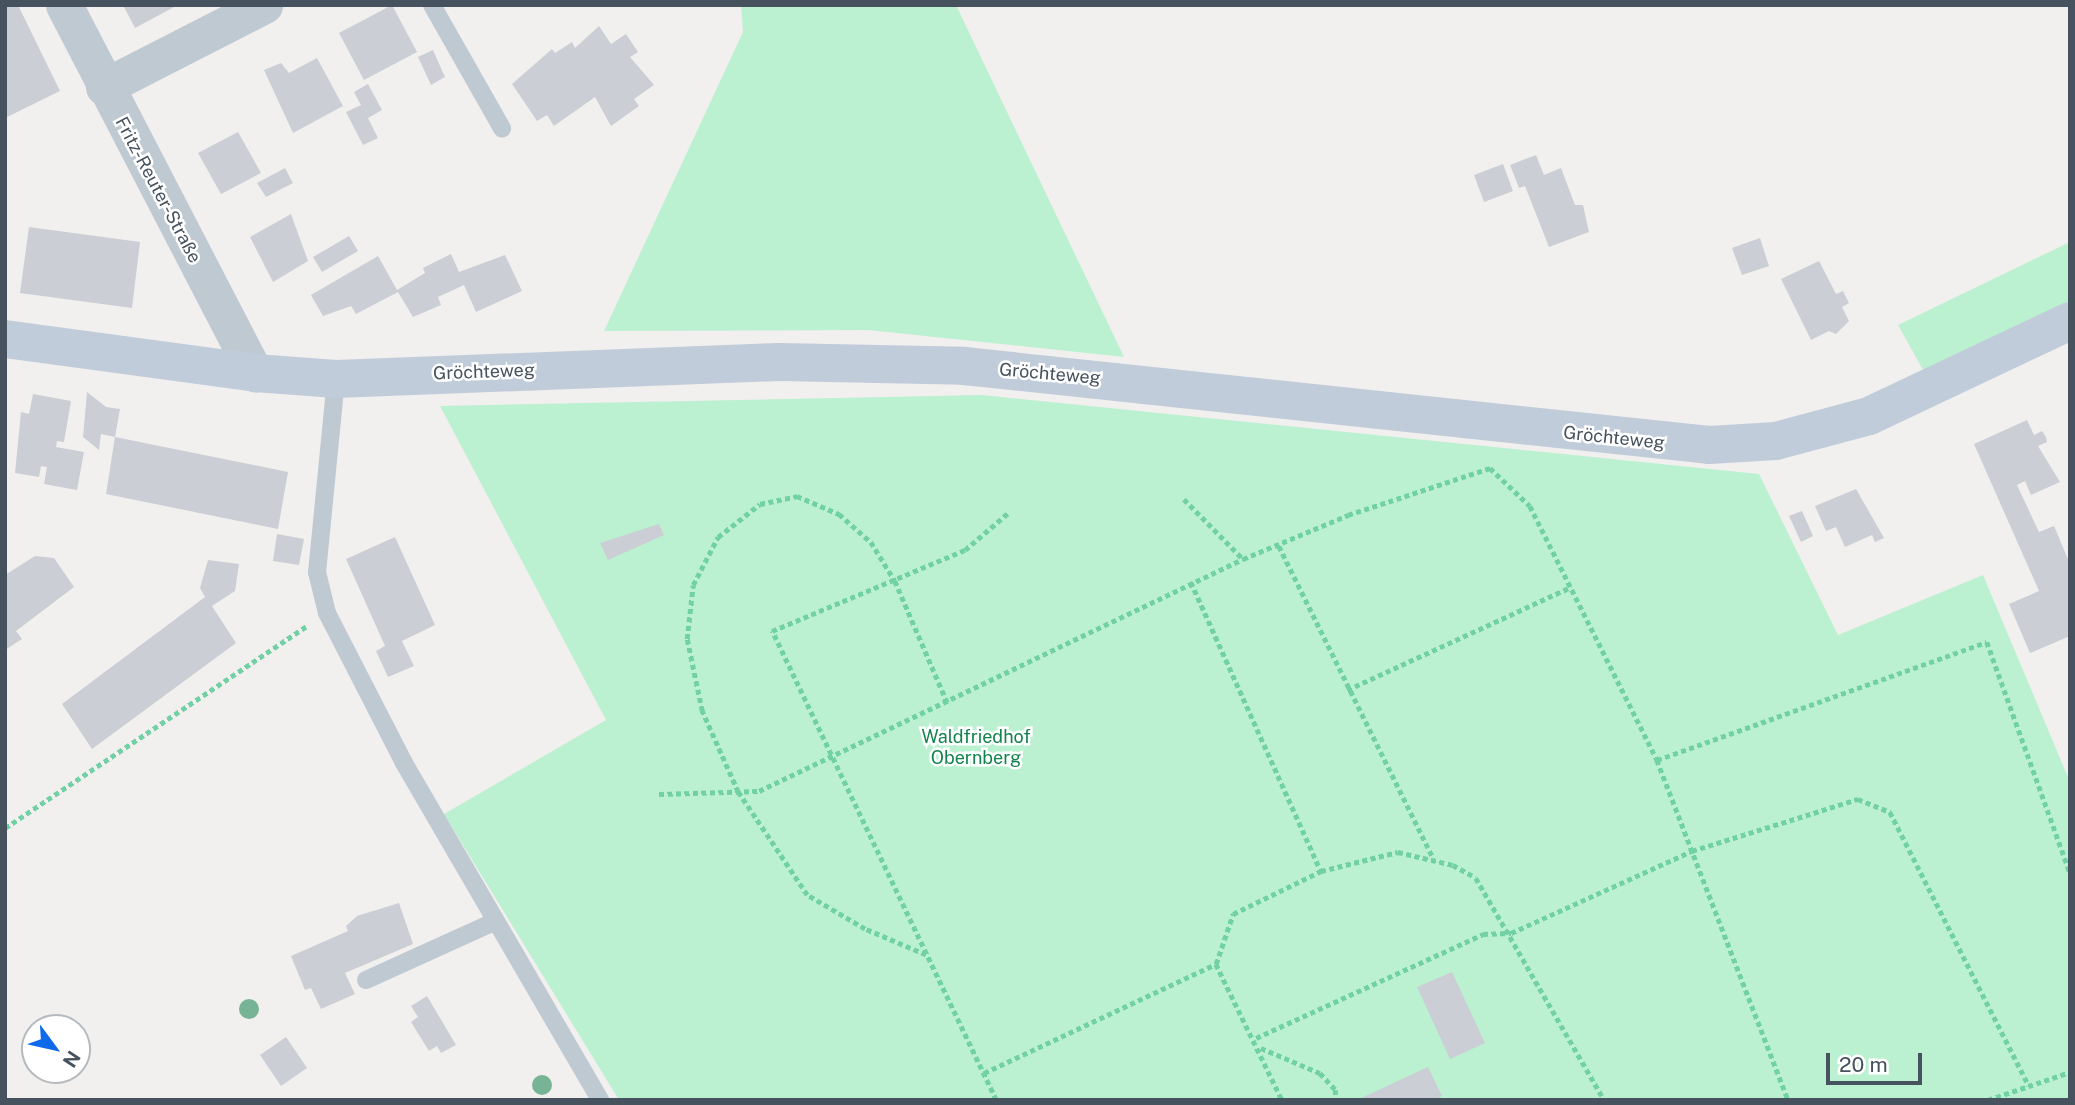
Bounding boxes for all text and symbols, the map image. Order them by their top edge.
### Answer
street label: Fritz-Reuter-Straße [110,113,206,267]
street label: Gröchteweg [433,359,535,385]
street label: Gröchteweg [998,359,1102,389]
street label: Gröchteweg [1562,422,1666,454]
park label: Waldfriedhof Obernberg [921,727,1031,770]
north arrow [21,1014,91,1084]
scale bar [1830,1038,1926,1082]
text: N [59,1047,85,1072]
text: 20 m [1839,1052,1888,1077]

